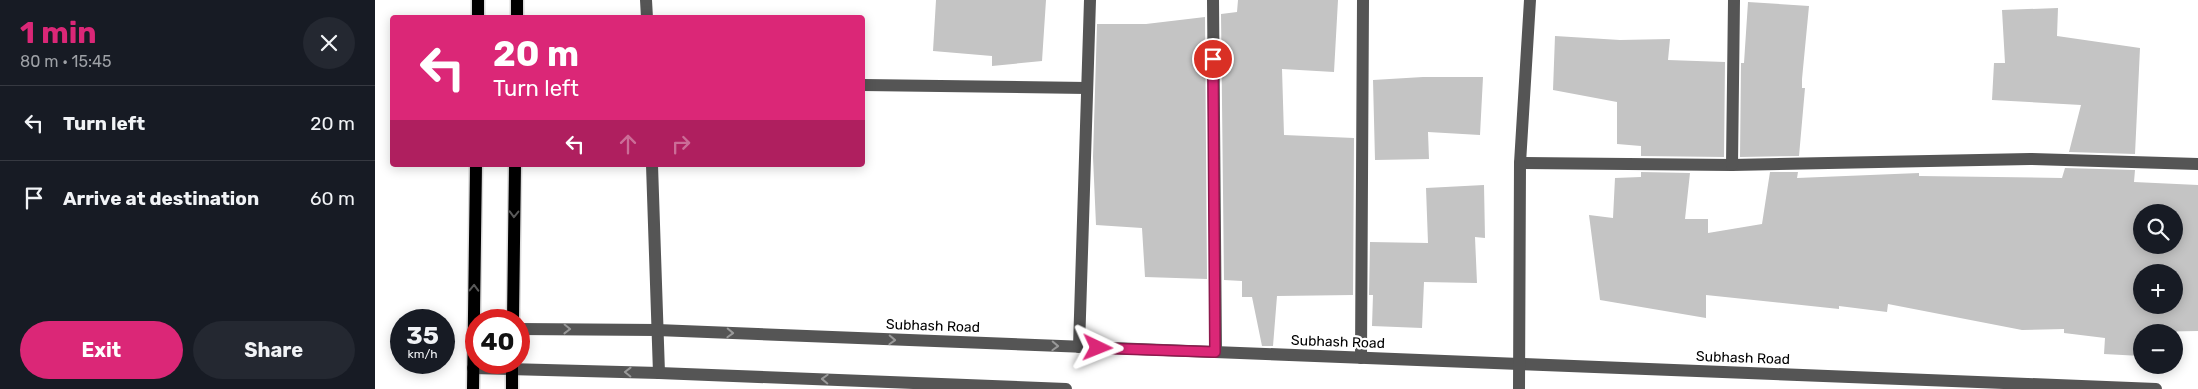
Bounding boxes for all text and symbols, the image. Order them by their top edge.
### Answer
text: 1 min [20,15,97,51]
button: close [303,17,355,69]
text: 20 m [493,33,579,75]
icon: left [410,35,475,100]
pin [1192,38,1234,80]
icon: arrive [1199,45,1227,73]
text: 80 m · 15:45 [20,52,112,71]
text: Turn left [493,75,579,102]
icon: left [20,109,48,137]
text: Turn left [63,112,145,135]
text: 20 m [310,112,355,135]
icon: left [561,130,589,158]
icon: ahead [614,130,642,158]
icon: right [667,130,695,158]
icon: arrive [20,184,48,212]
text: Arrive at destination [63,187,259,210]
text: 60 m [310,187,355,210]
map controls [2133,204,2183,374]
button: search [2133,204,2183,254]
one-way arrow [509,210,519,218]
button: + [2133,264,2183,314]
one-way arrow [469,284,479,292]
speed limit sign: 40 [465,309,530,374]
street label: Subhash Road [886,316,980,336]
button: Exit [20,321,183,379]
button: Share [193,321,355,379]
text: 35 [406,321,439,350]
position arrow [1071,321,1123,373]
one-way arrow [564,324,572,334]
button: − [2133,324,2183,374]
one-way arrow [726,328,734,339]
street label: Subhash Road [1291,332,1385,352]
one-way arrow [889,334,897,345]
one-way arrow [1051,341,1059,351]
text: km/h [408,347,437,361]
street label: Subhash Road [1696,348,1790,368]
one-way arrow [624,367,632,377]
one-way arrow [821,374,829,385]

